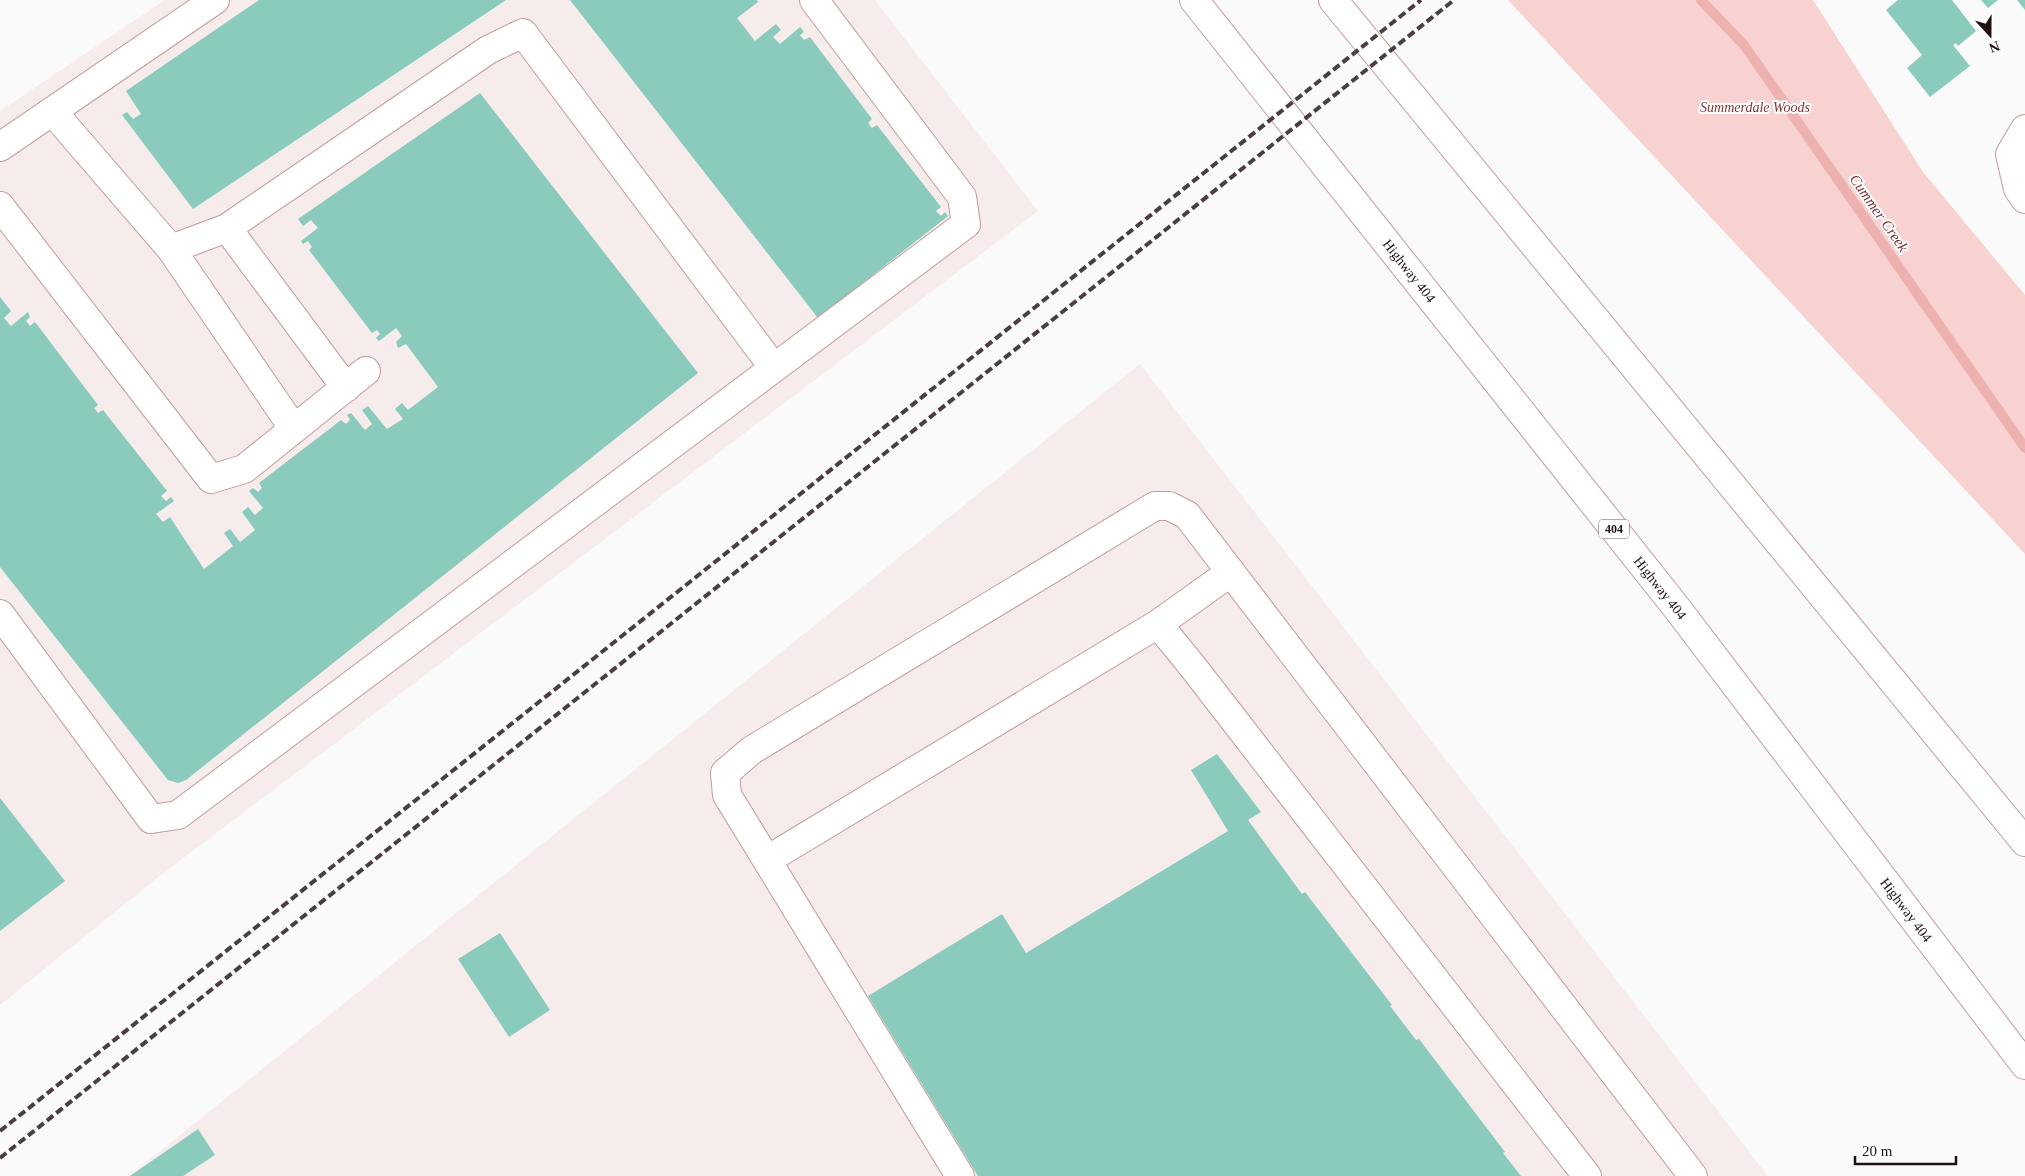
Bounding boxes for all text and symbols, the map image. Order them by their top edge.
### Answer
north arrow [1965,10,2015,60]
text: N [1987,38,2002,55]
park label: Summerdale Woods [1700,100,1810,115]
water label: Cummer Creek [1846,171,1912,255]
street label: Highway 404 [1380,237,1438,305]
road number: 404 [1599,520,1629,538]
street label: Highway 404 [1631,554,1689,622]
street label: Highway 404 [1877,875,1935,945]
scale bar [1855,1134,1956,1166]
text: 20 m [1862,1143,1893,1159]

